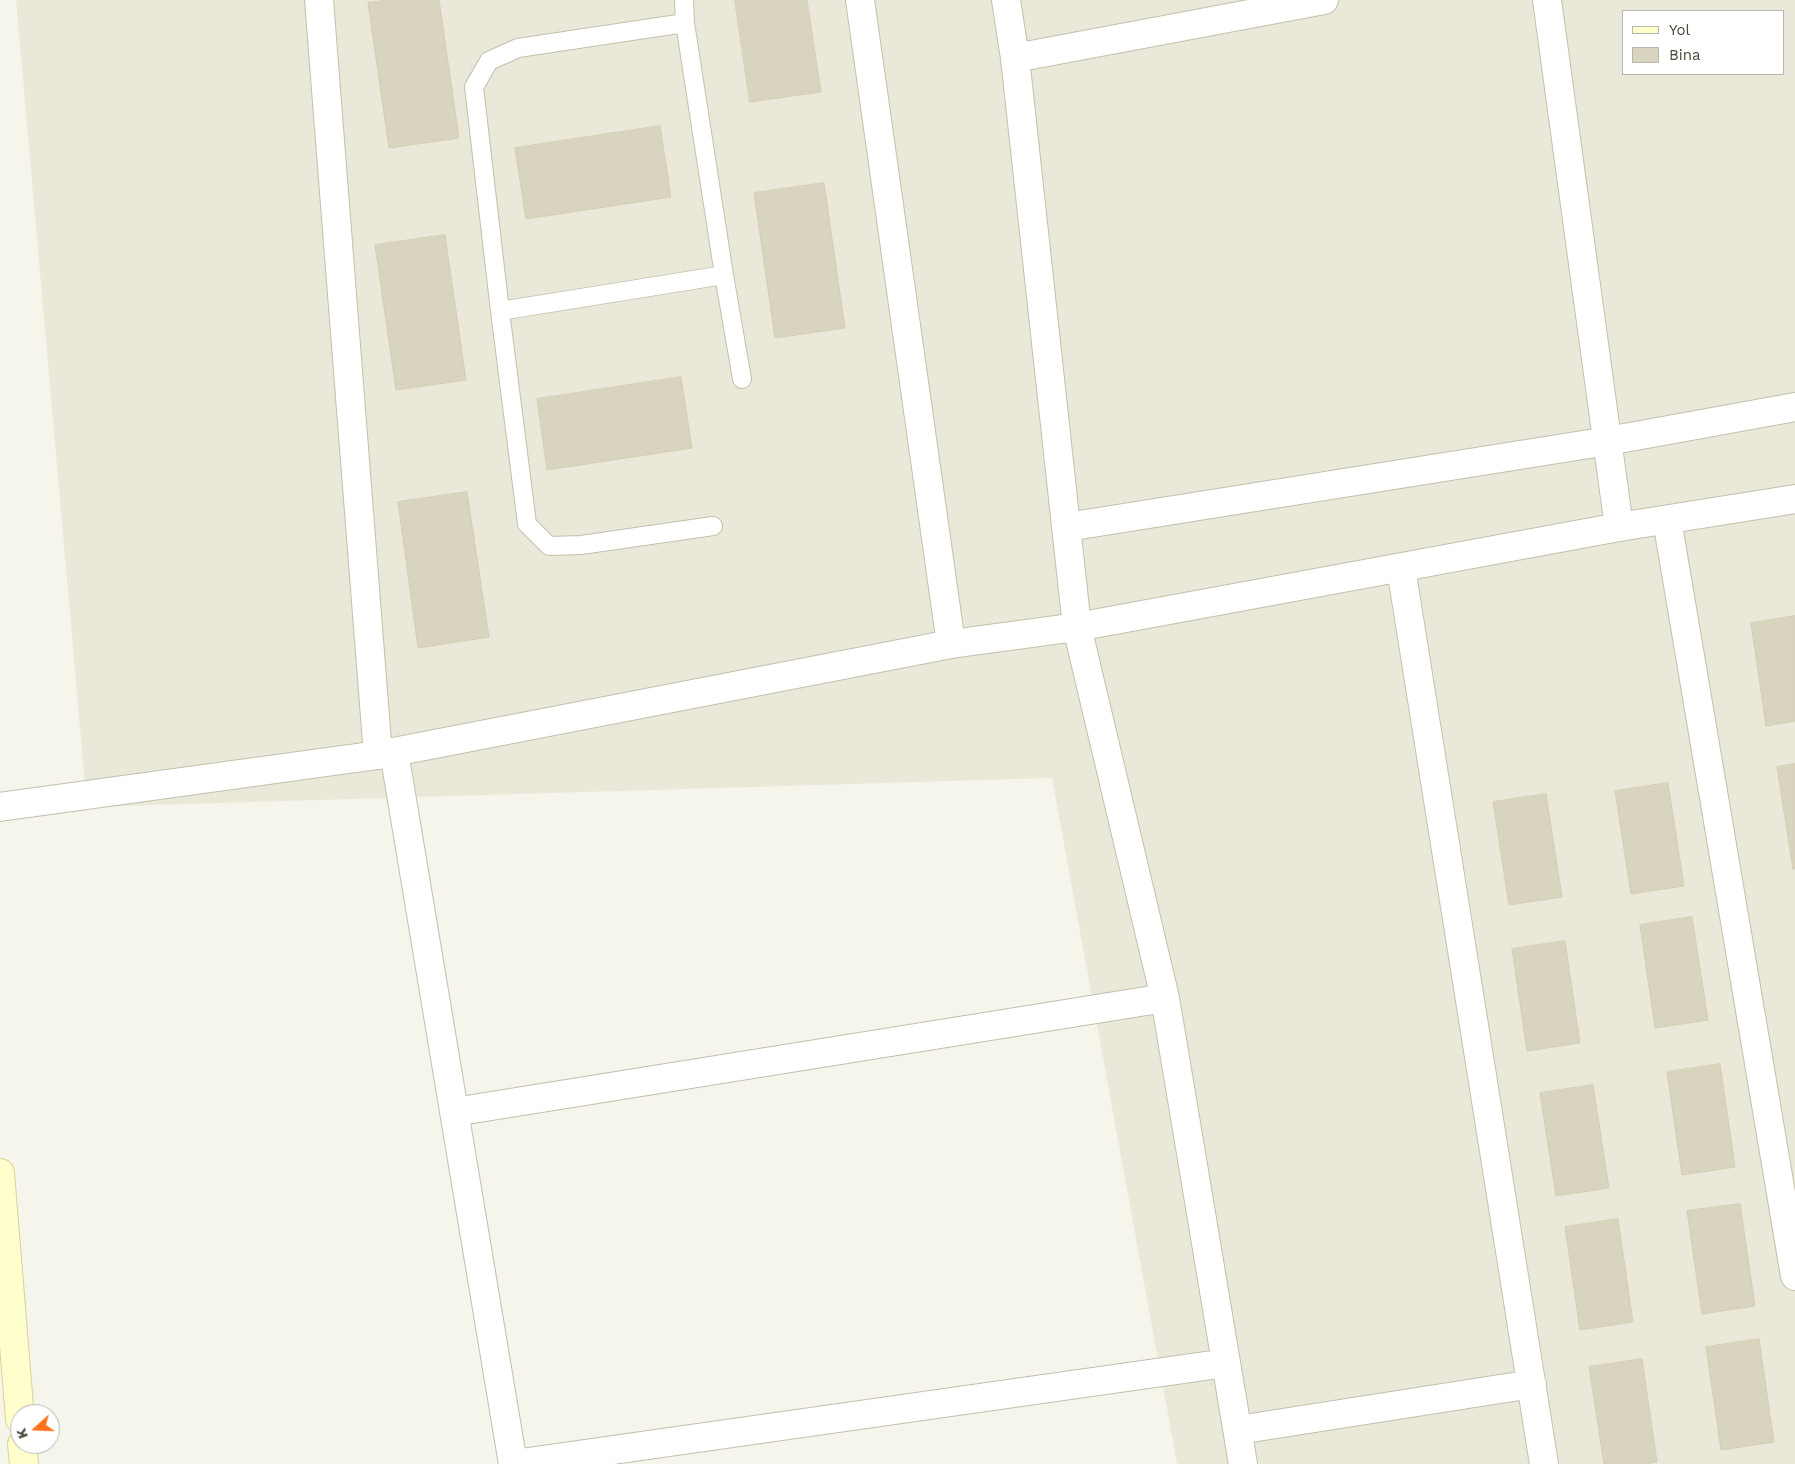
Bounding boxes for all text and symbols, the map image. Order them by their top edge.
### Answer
legend [1622,10,1785,75]
text: Yol [1669,21,1690,39]
text: Bina [1669,46,1701,64]
north arrow [10,1404,60,1454]
text: K [13,1427,31,1441]

